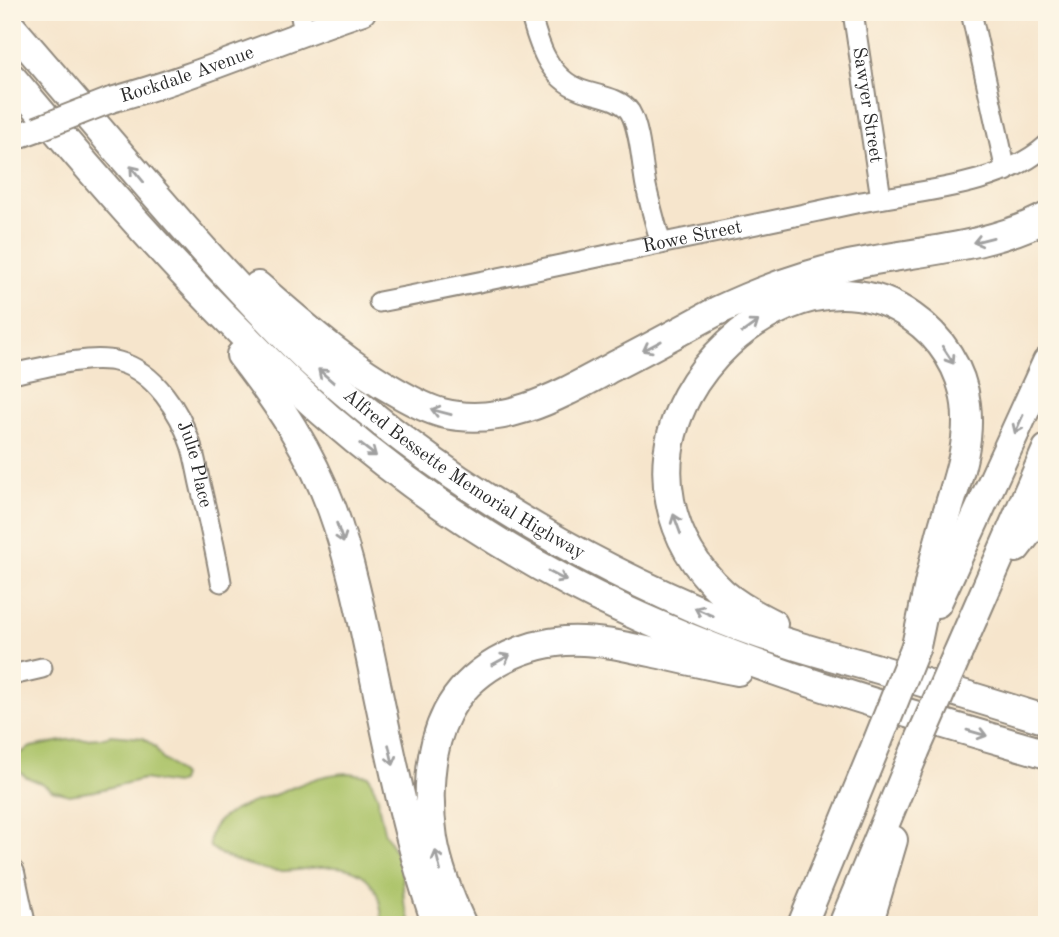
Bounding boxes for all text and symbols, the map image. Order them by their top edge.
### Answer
street label: Rockdale Avenue [118,43,256,107]
street label: Sawyer Street [849,46,885,164]
one-way arrow [129,165,145,183]
street label: Rowe Street [641,218,744,257]
one-way arrow [972,234,994,247]
one-way arrow [741,320,760,335]
one-way arrow [642,340,663,354]
one-way arrow [940,345,955,364]
one-way arrow [317,368,335,384]
street label: Alfred Bessette Memorial Highway [339,386,588,563]
one-way arrow [430,404,452,417]
one-way arrow [1012,413,1025,435]
street label: Julie Place [173,418,215,510]
one-way arrow [359,442,377,458]
one-way arrow [669,514,682,536]
one-way arrow [335,522,347,544]
one-way arrow [547,569,567,583]
one-way arrow [694,605,715,618]
one-way arrow [490,653,511,667]
one-way arrow [966,728,988,741]
one-way arrow [385,743,399,766]
one-way arrow [431,850,444,873]

